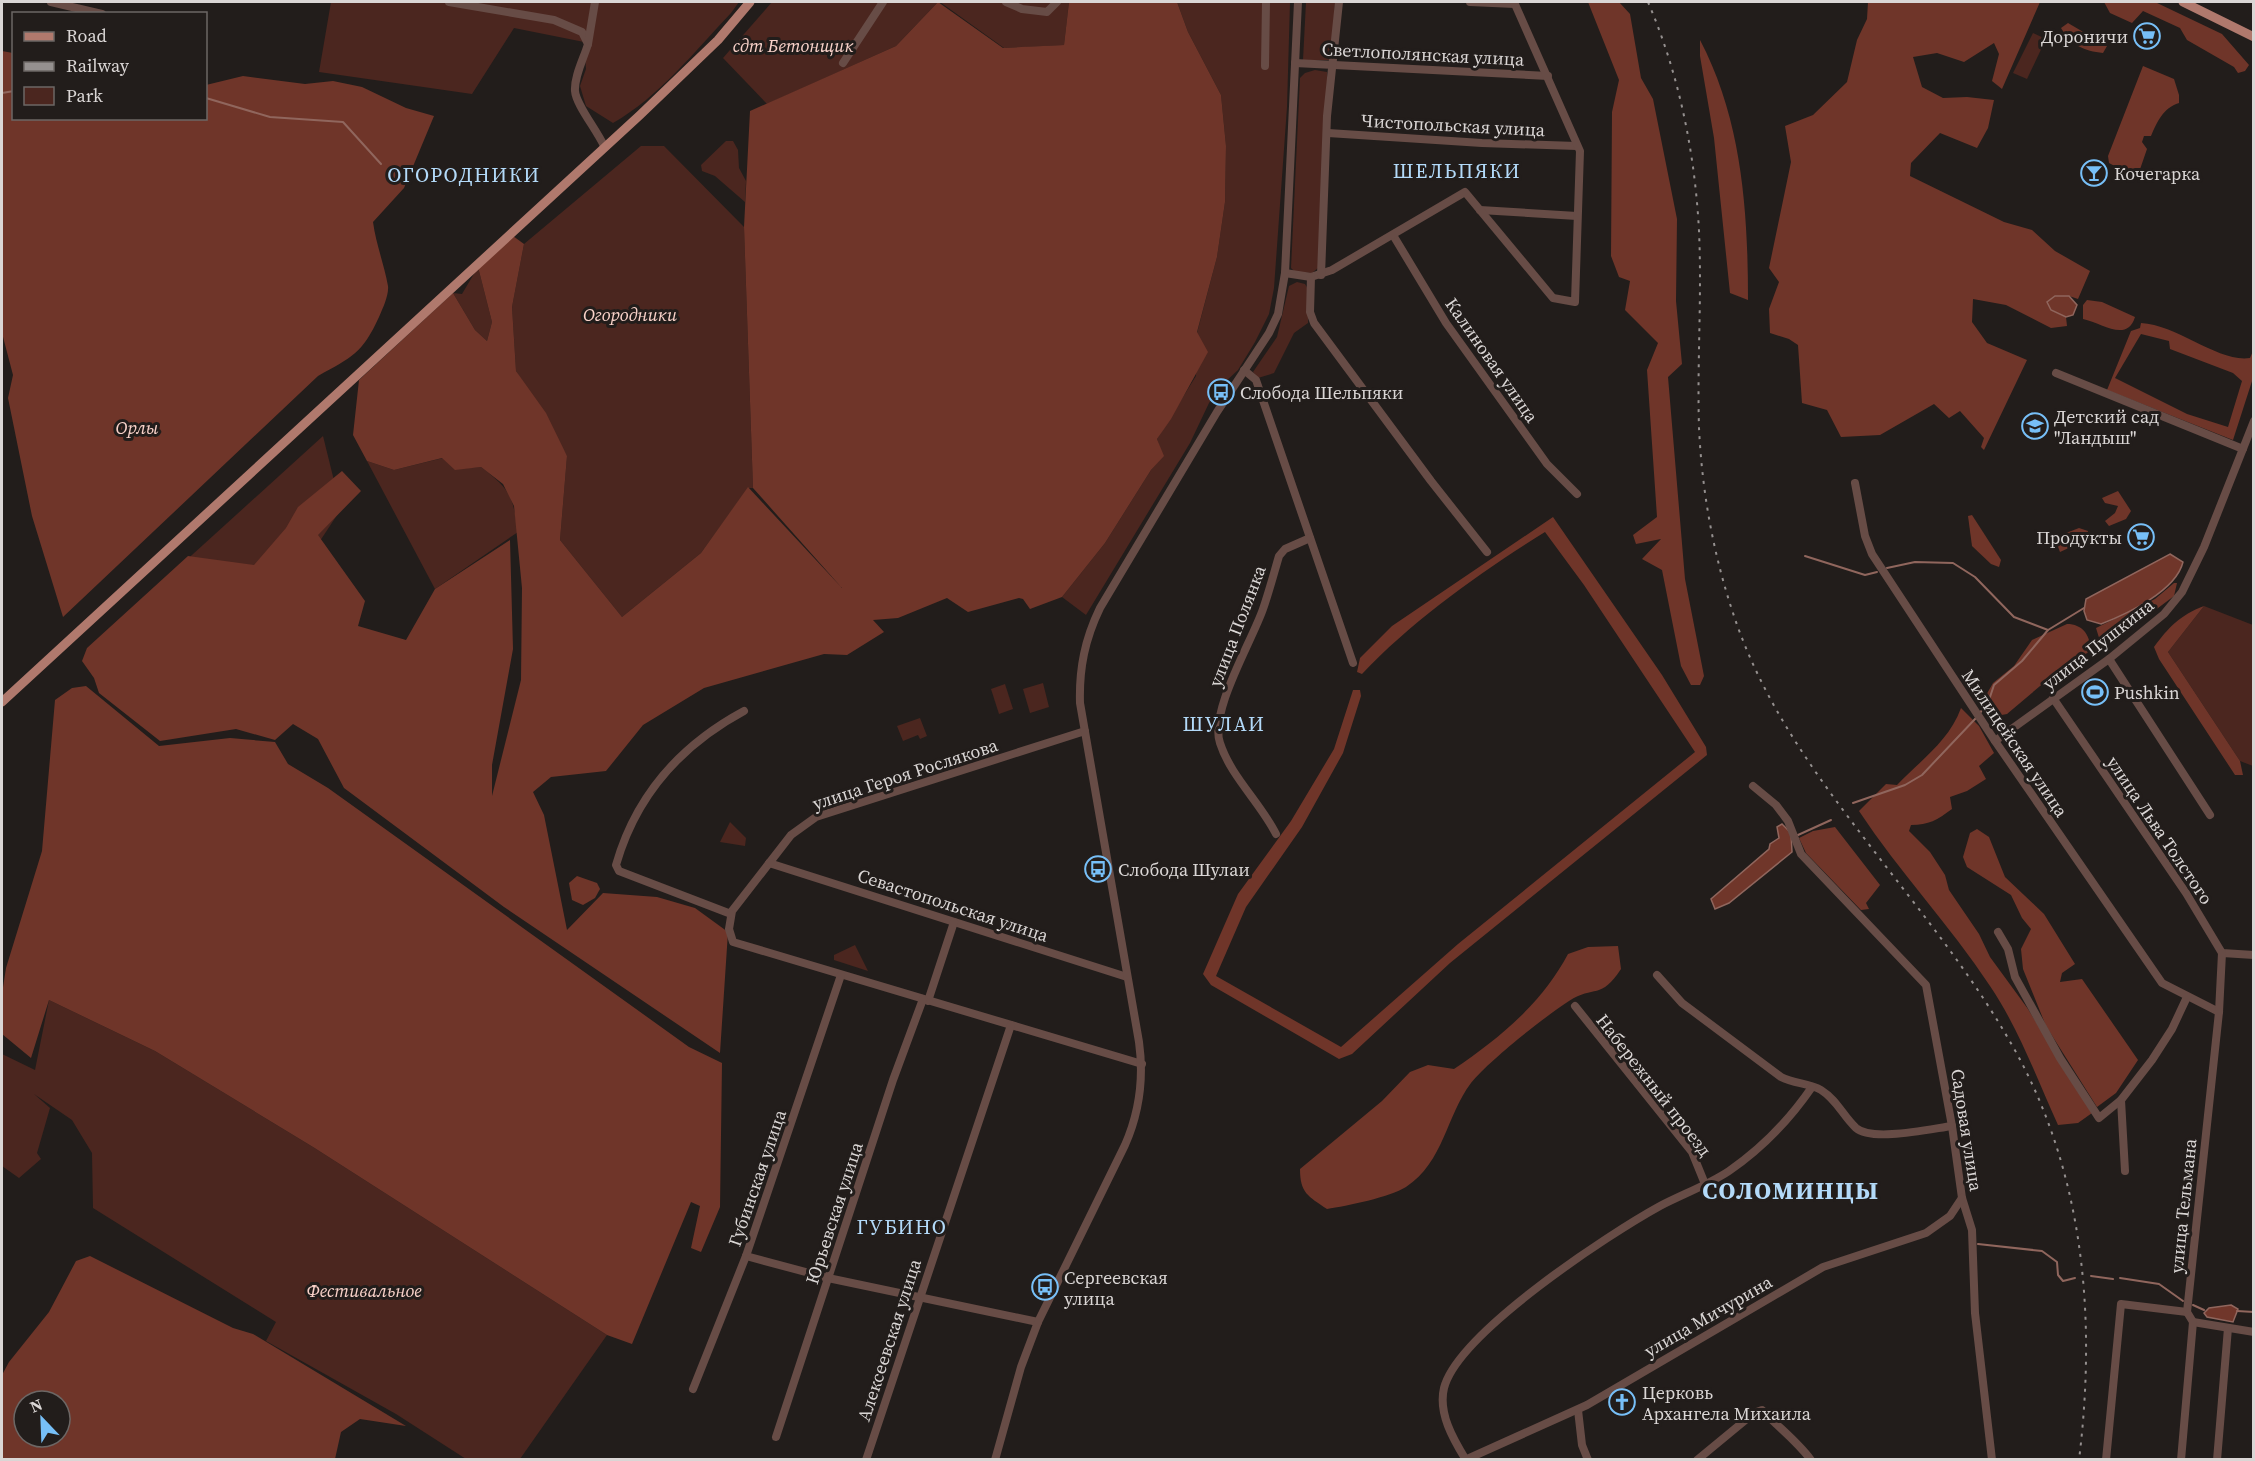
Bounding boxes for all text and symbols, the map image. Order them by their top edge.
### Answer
legend [12,12,207,120]
supermarket icon: Дороничи [2132,21,2162,51]
text: Road [66,23,107,48]
place label: Дороничи [2041,24,2128,49]
park label: сдт Бетонщик [733,33,853,58]
street label: Светлополянская улица [1321,36,1526,72]
text: Railway [66,53,130,78]
text: Park [66,83,103,108]
street label: Чистопольская улица [1360,108,1547,142]
district label: ШЕЛЬПЯКИ [1393,157,1521,185]
bar icon: Кочегарка [2079,158,2109,188]
district label: ОГОРОДНИКИ [387,161,541,189]
place label: Кочегарка [2114,161,2201,186]
street label: Калиновая улица [1440,293,1545,428]
park label: Огородники [583,302,678,327]
bus stop icon: Слобода Шельпяки [1206,377,1236,407]
place label: Слобода Шельпяки [1240,380,1403,405]
place label: Детский сад "Ландыш" [2054,404,2159,450]
school or university icon: Детский сад "Ландыш" [2020,411,2050,441]
park label: Орлы [116,415,159,440]
supermarket icon: Продукты [2126,522,2156,552]
place label: Продукты [2036,525,2122,550]
street label: улица Полянка [1202,561,1272,690]
street label: улица Пушкина [2037,592,2160,695]
street label: Милицейская улица [1956,664,2074,823]
sports icon: Pushkin [2080,677,2110,707]
place label: Pushkin [2114,680,2180,705]
district label: ШУЛАИ [1183,710,1266,738]
street label: улица Героя Рослякова [809,732,1002,816]
street label: улица Льва Толстого [2101,751,2219,909]
bus stop icon: Слобода Шулаи [1083,854,1113,884]
place label: Слобода Шулаи [1118,857,1250,882]
street label: Севастопольская улица [854,862,1052,948]
street label: Набережный проезд [1590,1009,1718,1161]
street label: Садовая улица [1945,1067,1989,1194]
street label: Губинская улица [722,1105,792,1250]
street label: улица Тельмана [2163,1137,2203,1275]
street label: Юрьевская улица [799,1138,869,1287]
district label: СОЛОМИНЦЫ [1702,1174,1880,1207]
district label: ГУБИНО [857,1213,947,1241]
street label: Алексеевская улица [851,1255,927,1424]
place label: Сергеевская улица [1064,1265,1168,1311]
street label: улица Мичурина [1639,1269,1777,1363]
bus stop icon: Сергеевская улица [1030,1272,1060,1302]
park label: Фестивальное [306,1278,422,1303]
place label: Церковь Архангела Михаила [1642,1380,1812,1426]
church icon: Церковь Архангела Михаила [1607,1387,1637,1417]
north arrow [12,1389,72,1449]
text: N [26,1393,46,1418]

